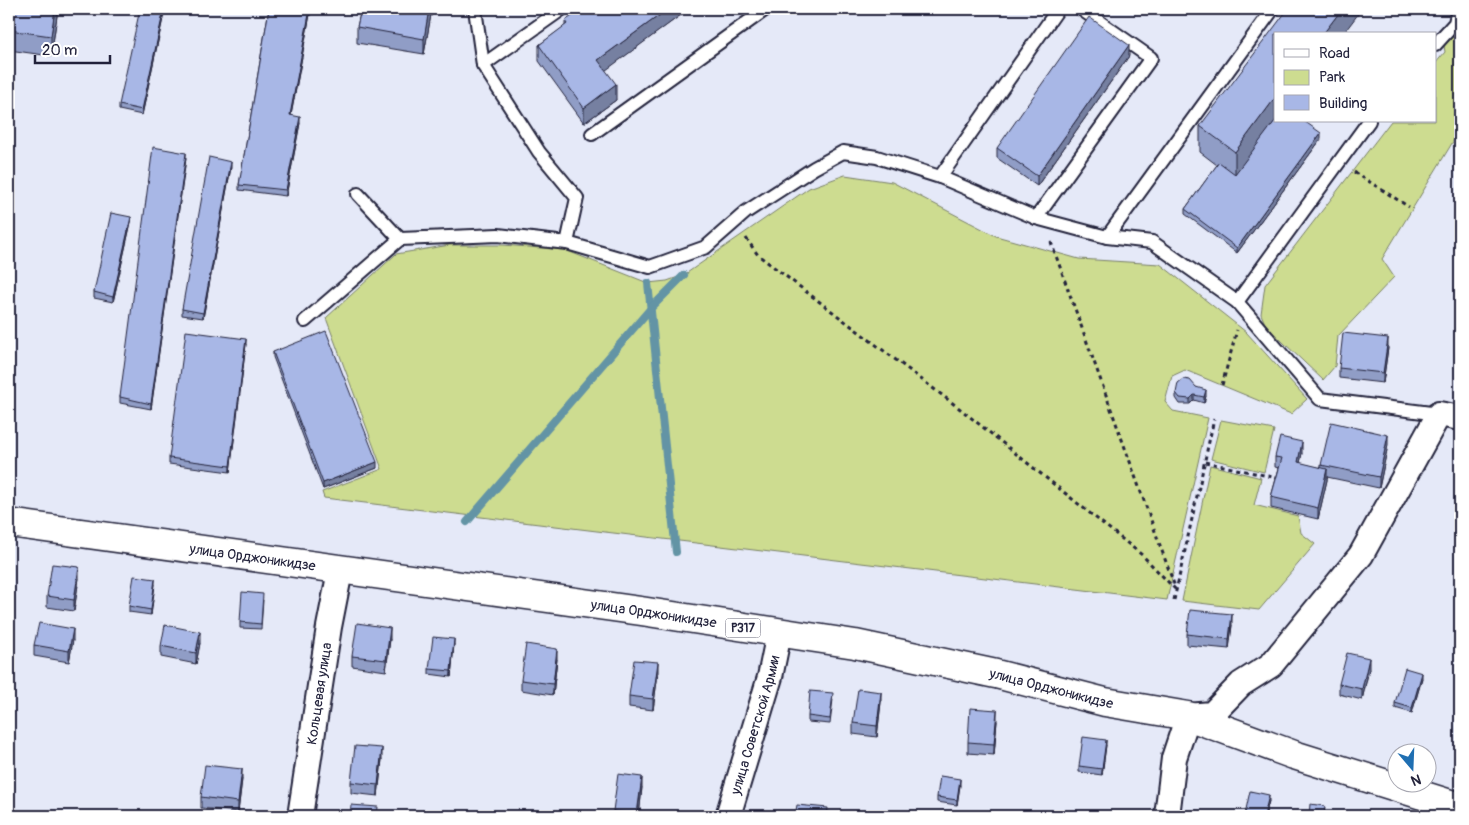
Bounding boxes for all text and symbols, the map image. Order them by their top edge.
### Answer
scale bar [35,32,110,64]
legend [1274,32,1436,122]
text: 20 m [42,41,77,60]
text: Road [1319,44,1350,63]
text: Park [1319,68,1346,87]
text: Building [1319,94,1367,113]
street label: улица Орджоникидзе [188,540,317,574]
street label: улица Орджоникидзе [589,595,718,631]
road number: Р317 [726,618,760,638]
street label: Кольцевая улица [303,641,335,746]
street label: улица Советской Армии [726,654,783,797]
street label: улица Орджоникидзе [987,664,1115,712]
north arrow [1386,742,1436,792]
text: N [1409,770,1423,789]

